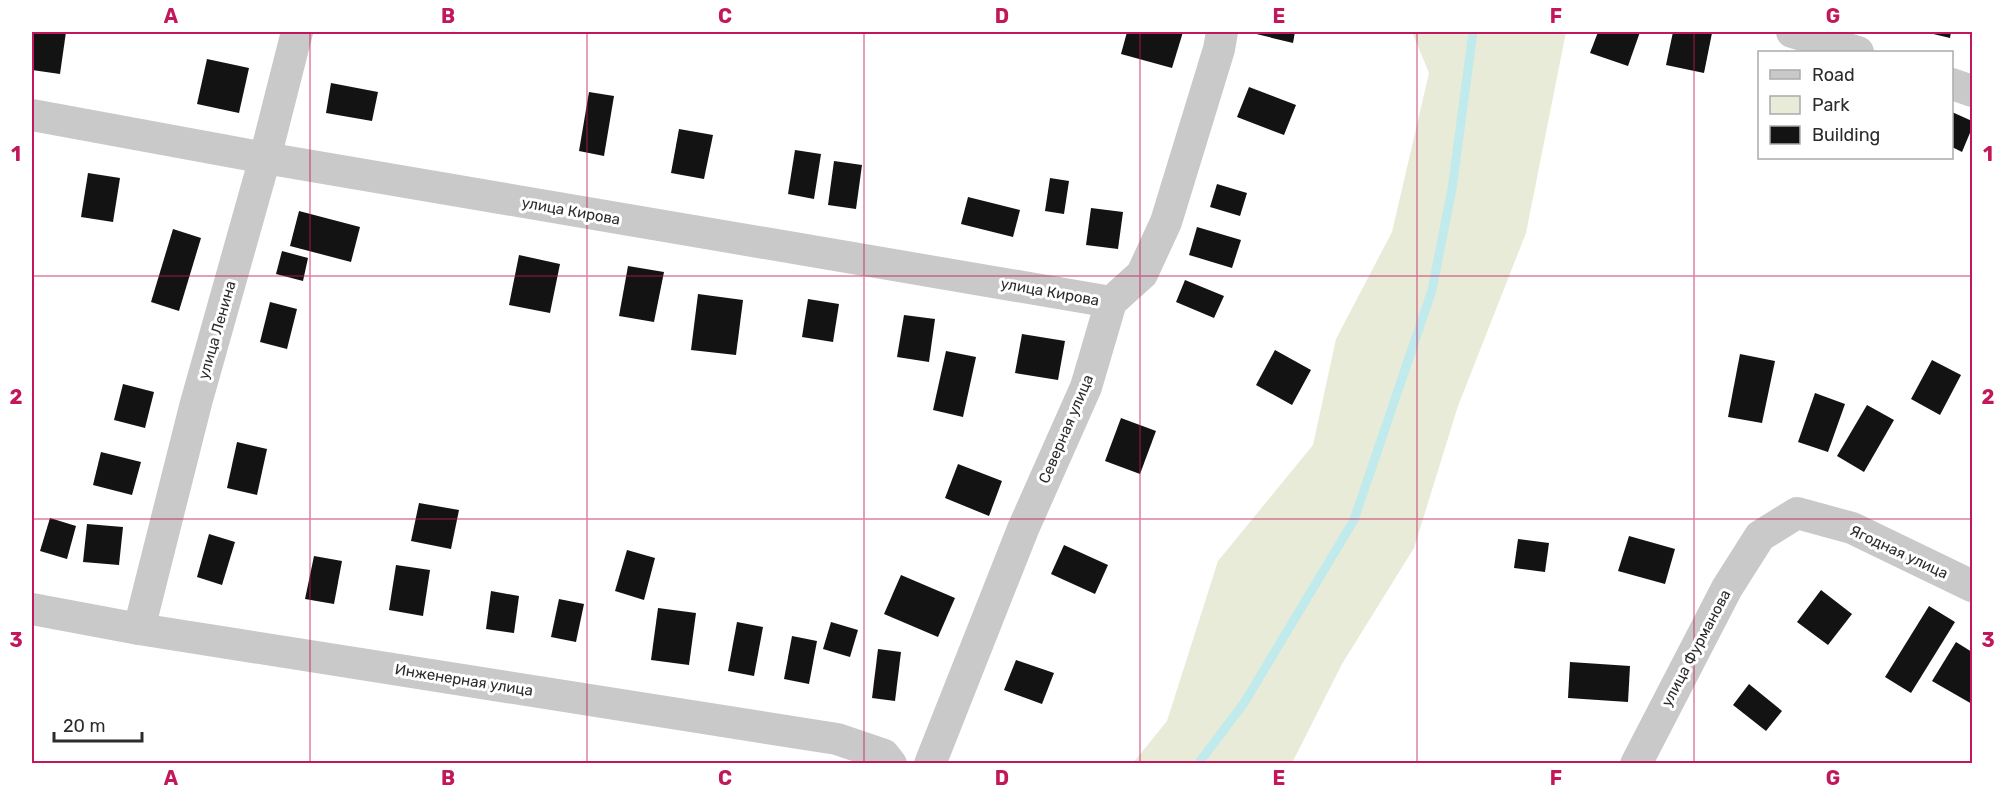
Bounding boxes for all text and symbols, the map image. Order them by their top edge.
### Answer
text: A [164,4,179,28]
text: B [441,4,455,28]
text: C [718,4,732,28]
text: D [995,4,1009,28]
text: E [1273,4,1285,28]
text: F [1550,4,1562,28]
text: G [1826,4,1840,28]
legend [1758,51,1953,159]
text: Road [1812,64,1855,86]
text: Park [1812,94,1850,116]
text: Building [1812,124,1880,146]
text: 1 [11,142,21,166]
text: 1 [1983,142,1993,166]
street label: улица Кирова [520,193,622,229]
street label: улица Кирова [999,274,1101,310]
street label: улица Ленина [194,279,240,381]
street label: Северная улица [1035,372,1097,486]
text: 2 [10,385,23,409]
text: 2 [1982,385,1995,409]
street label: Ягодная улица [1847,521,1951,583]
street label: улица Фурманова [1658,586,1734,710]
text: 3 [9,628,23,652]
text: 3 [1981,628,1995,652]
street label: Инженерная улица [394,660,534,700]
scale bar [54,705,142,743]
text: 20 m [63,715,105,737]
text: A [164,766,179,790]
text: B [441,766,455,790]
text: C [718,766,732,790]
text: D [995,766,1009,790]
text: E [1273,766,1285,790]
text: F [1550,766,1562,790]
text: G [1826,766,1840,790]

